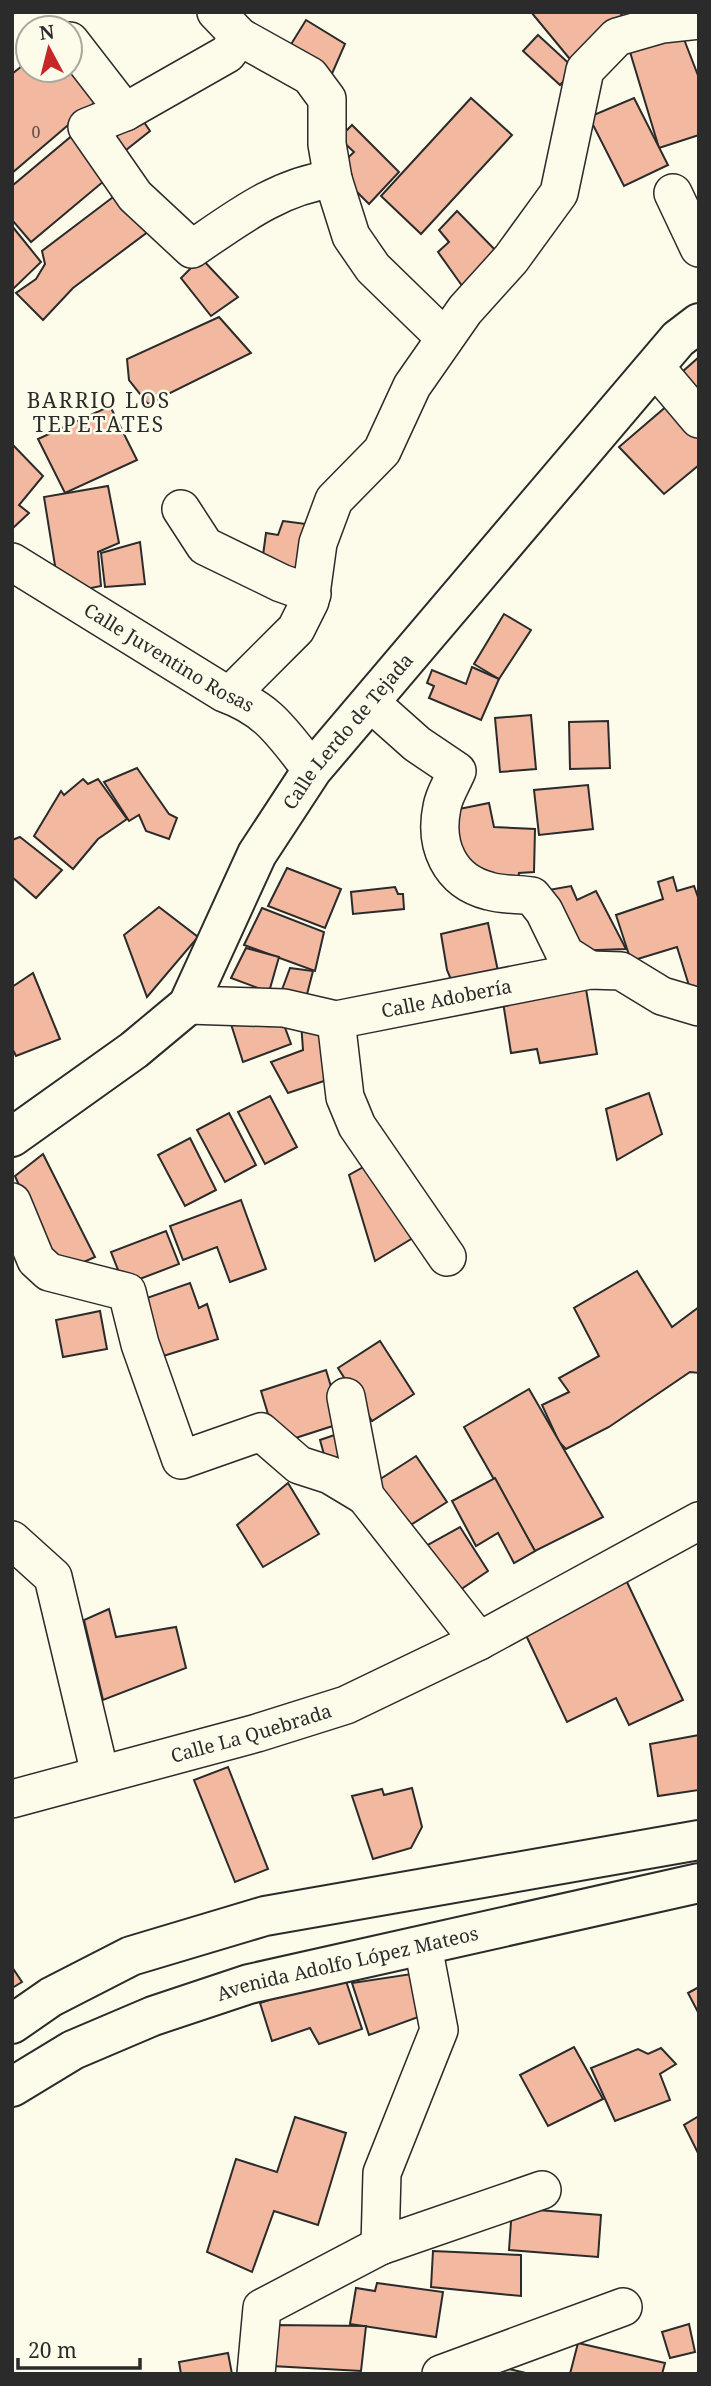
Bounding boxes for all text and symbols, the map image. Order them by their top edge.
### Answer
north arrow [14,14,84,84]
text: N [38,18,56,46]
house number: 0 [32,121,41,143]
district label: BARRIO LOS TEPETATES [27,386,171,438]
street label: Calle Juventino Rosas [79,597,259,718]
street label: Calle Lerdo de Tejada [277,648,419,815]
street label: Calle Adobería [379,973,514,1024]
street label: Calle La Quebrada [168,1697,335,1769]
street label: Avenida Adolfo López Mateos [213,1920,481,2007]
scale bar [18,2326,140,2370]
text: 20 m [28,2336,77,2364]

